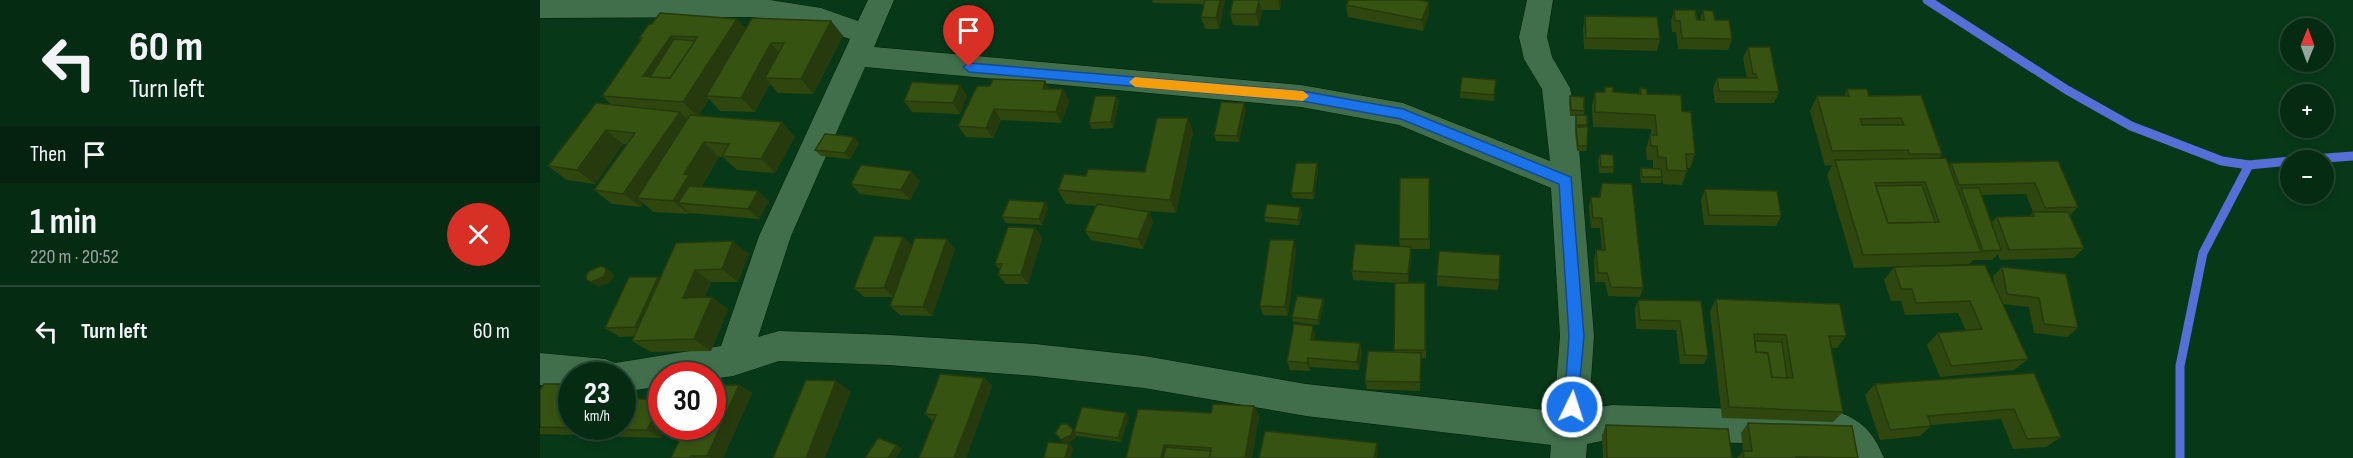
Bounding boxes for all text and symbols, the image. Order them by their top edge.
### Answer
pin [943,5,994,67]
icon: arrive [952,14,985,47]
north arrow [2280,18,2334,72]
map controls [2280,18,2334,204]
text: 60 m [129,22,203,73]
icon: left [30,24,108,102]
text: Turn left [129,73,205,105]
button: + [2280,84,2334,138]
icon: arrive [78,138,111,171]
text: Then [30,141,66,168]
button: − [2280,150,2334,204]
text: 1 min [30,201,97,244]
button: close [447,203,510,266]
text: 220 m · 20:52 [30,245,119,269]
icon: left [30,315,63,348]
text: Turn left [81,318,147,345]
text: 60 m [473,318,510,345]
speed limit sign: 30 [648,362,726,440]
position arrow [1540,375,1604,439]
text: 23 [584,376,610,412]
text: km/h [584,407,610,426]

